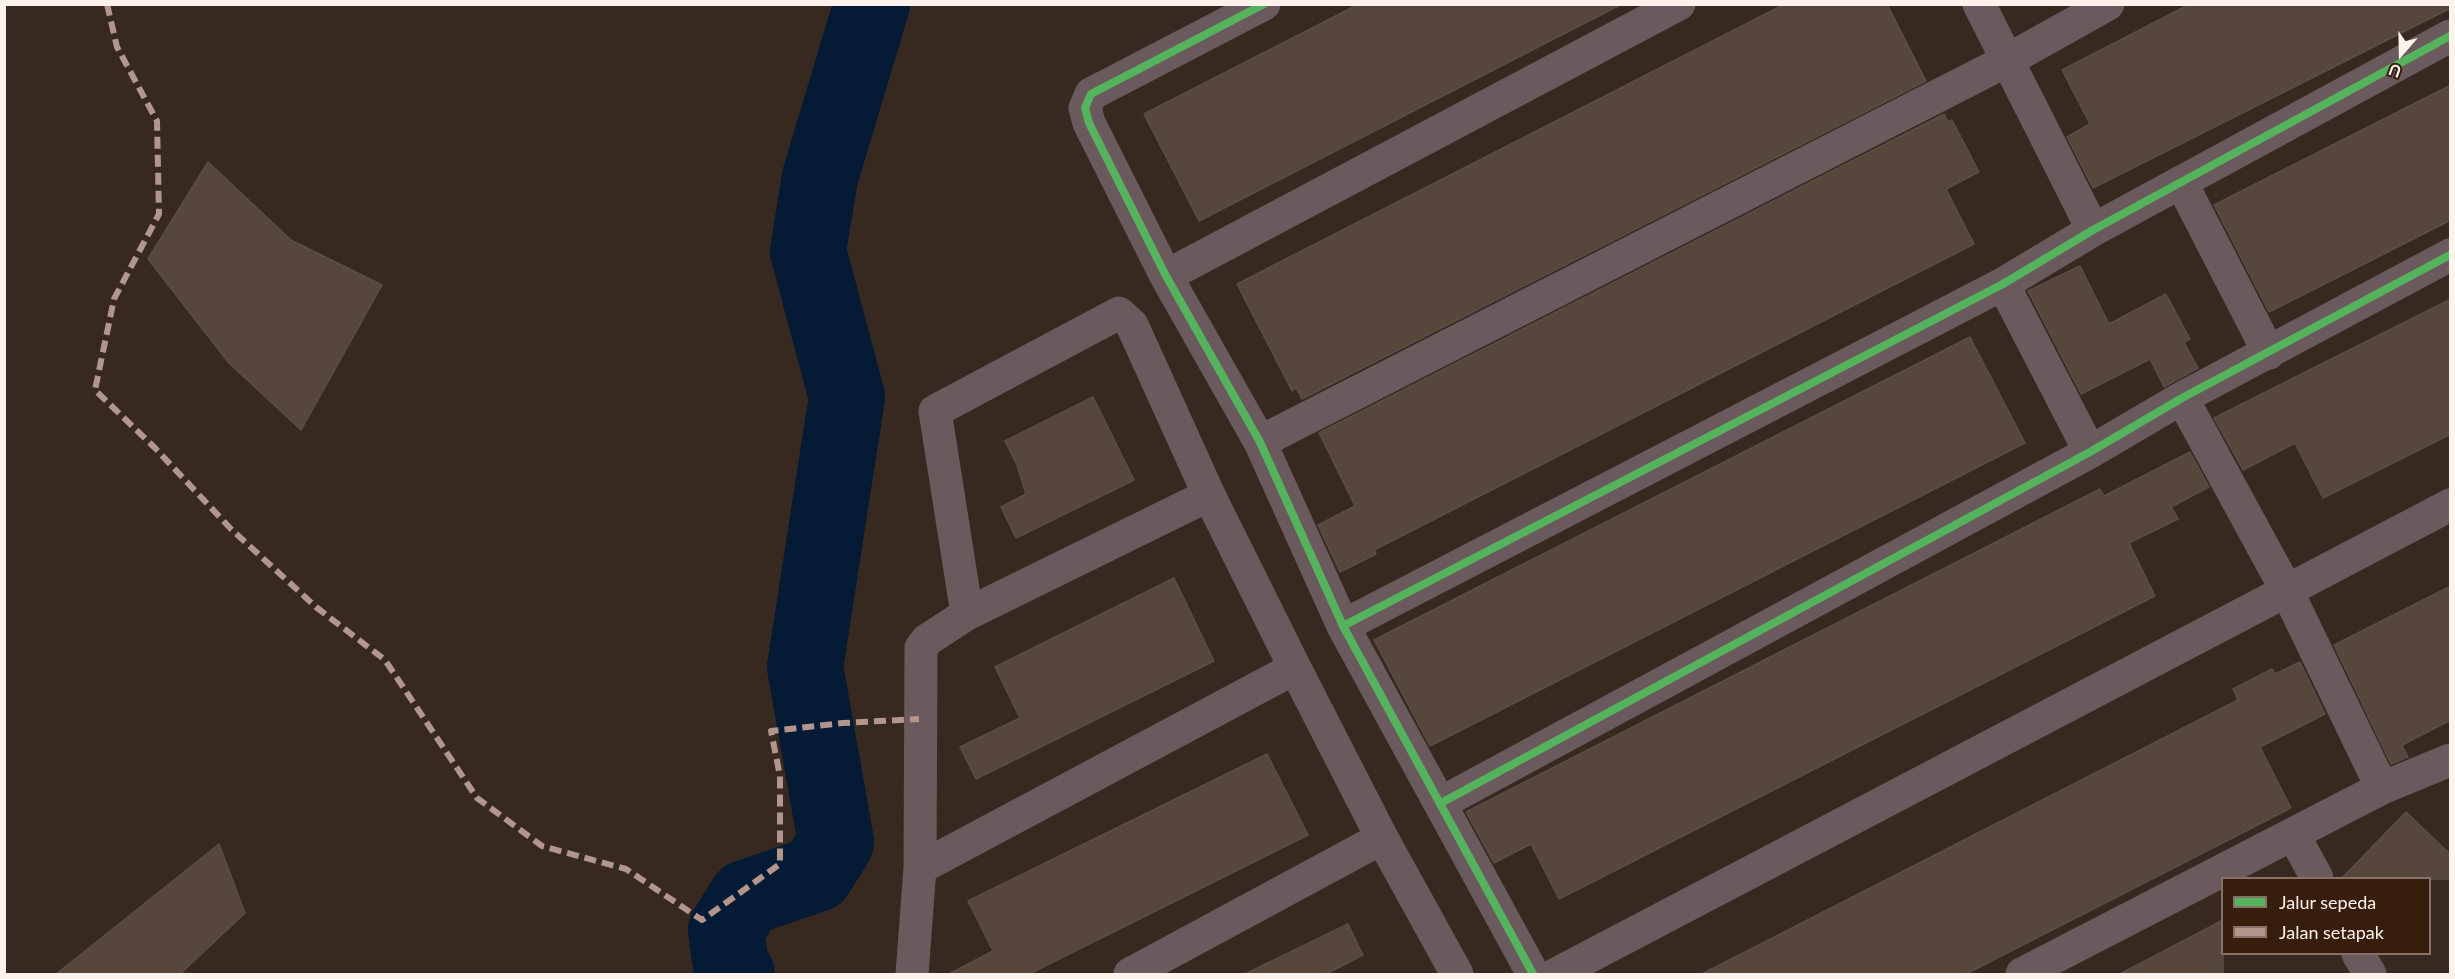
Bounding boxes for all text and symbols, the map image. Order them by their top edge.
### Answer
north arrow [2371,24,2431,84]
text: U [2386,60,2404,82]
legend [2221,877,2431,955]
text: Jalur sepeda [2279,891,2376,913]
text: Jalan setapak [2279,921,2384,943]

